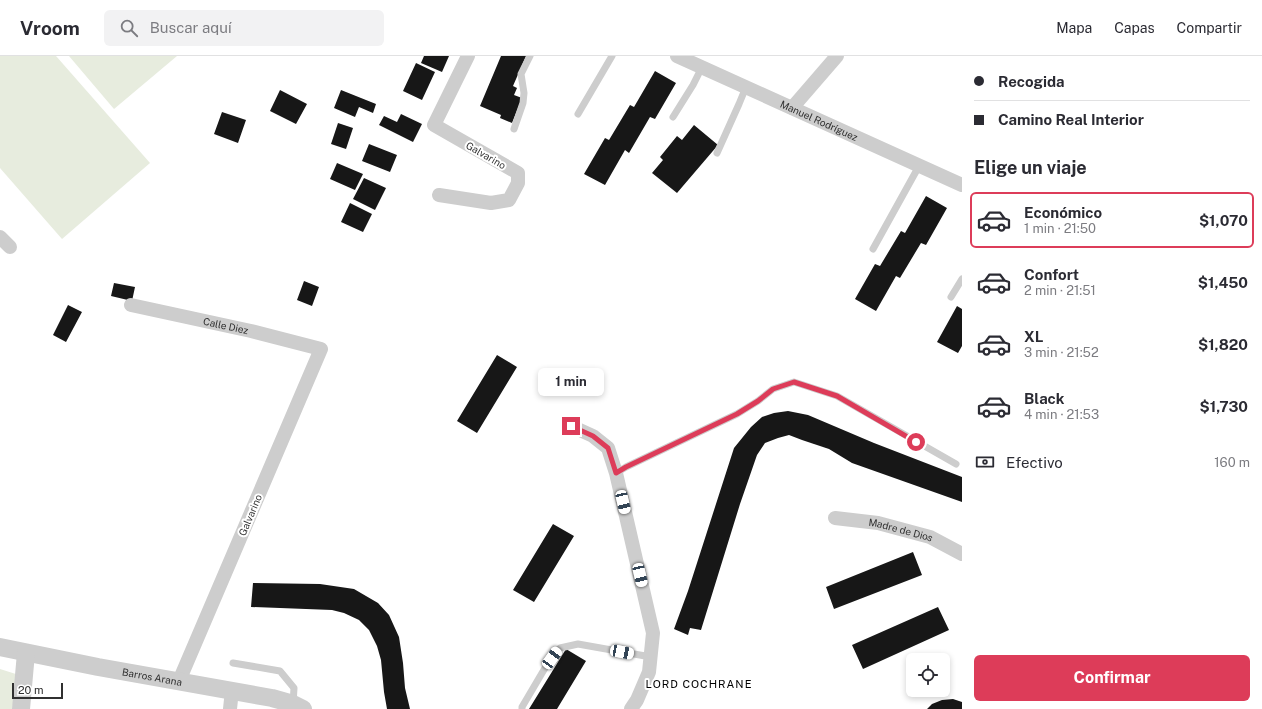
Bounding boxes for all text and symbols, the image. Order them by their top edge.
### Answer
search box [104,10,384,46]
text: Vroom [20,17,80,39]
icon: search [118,17,140,39]
text: Buscar aquí [150,19,232,36]
text: Mapa [1056,20,1092,36]
text: Capas [1114,20,1155,36]
text: Compartir [1177,20,1242,36]
text: Recogida [998,73,1065,90]
street label: Manuel Rodríguez [778,98,860,143]
text: Camino Real Interior [998,111,1144,128]
street label: Galvarino [464,139,508,171]
text: Elige un viaje [974,157,1087,178]
icon: car [976,202,1012,238]
text: Económico [1024,204,1102,221]
text: $1,070 [1199,212,1248,229]
text: 1 min · 21:50 [1024,221,1096,236]
icon: car [976,264,1012,300]
text: Confort [1024,266,1079,283]
text: $1,450 [1198,274,1248,291]
text: 2 min · 21:51 [1024,283,1096,298]
street label: Calle Diez [202,315,250,336]
icon: car [976,326,1012,362]
text: XL [1024,328,1043,345]
text: $1,820 [1198,336,1248,353]
text: 3 min · 21:52 [1024,345,1099,360]
callout: 1 min [538,368,604,396]
text: 1 min [555,374,587,389]
icon: car [976,388,1012,424]
text: Black [1024,390,1064,407]
text: $1,730 [1200,398,1248,415]
text: 4 min · 21:53 [1024,407,1099,422]
route end [562,417,580,435]
route start [907,433,925,451]
icon: cash [974,451,996,473]
text: Efectivo [1006,454,1063,471]
text: 160 m [1214,455,1250,470]
car [614,489,632,515]
street label: Galvarino [236,492,264,538]
street label: Madre de Dios [868,516,935,544]
car [631,562,649,588]
car [609,644,635,660]
car [540,645,564,671]
map controls [906,653,950,697]
button: locate [906,653,950,697]
button: Confirmar [974,655,1250,701]
street label: Barros Arana [121,665,183,688]
district label: LORD COCHRANE [646,678,752,690]
scale bar [12,681,63,700]
text: 20 m [18,684,43,696]

